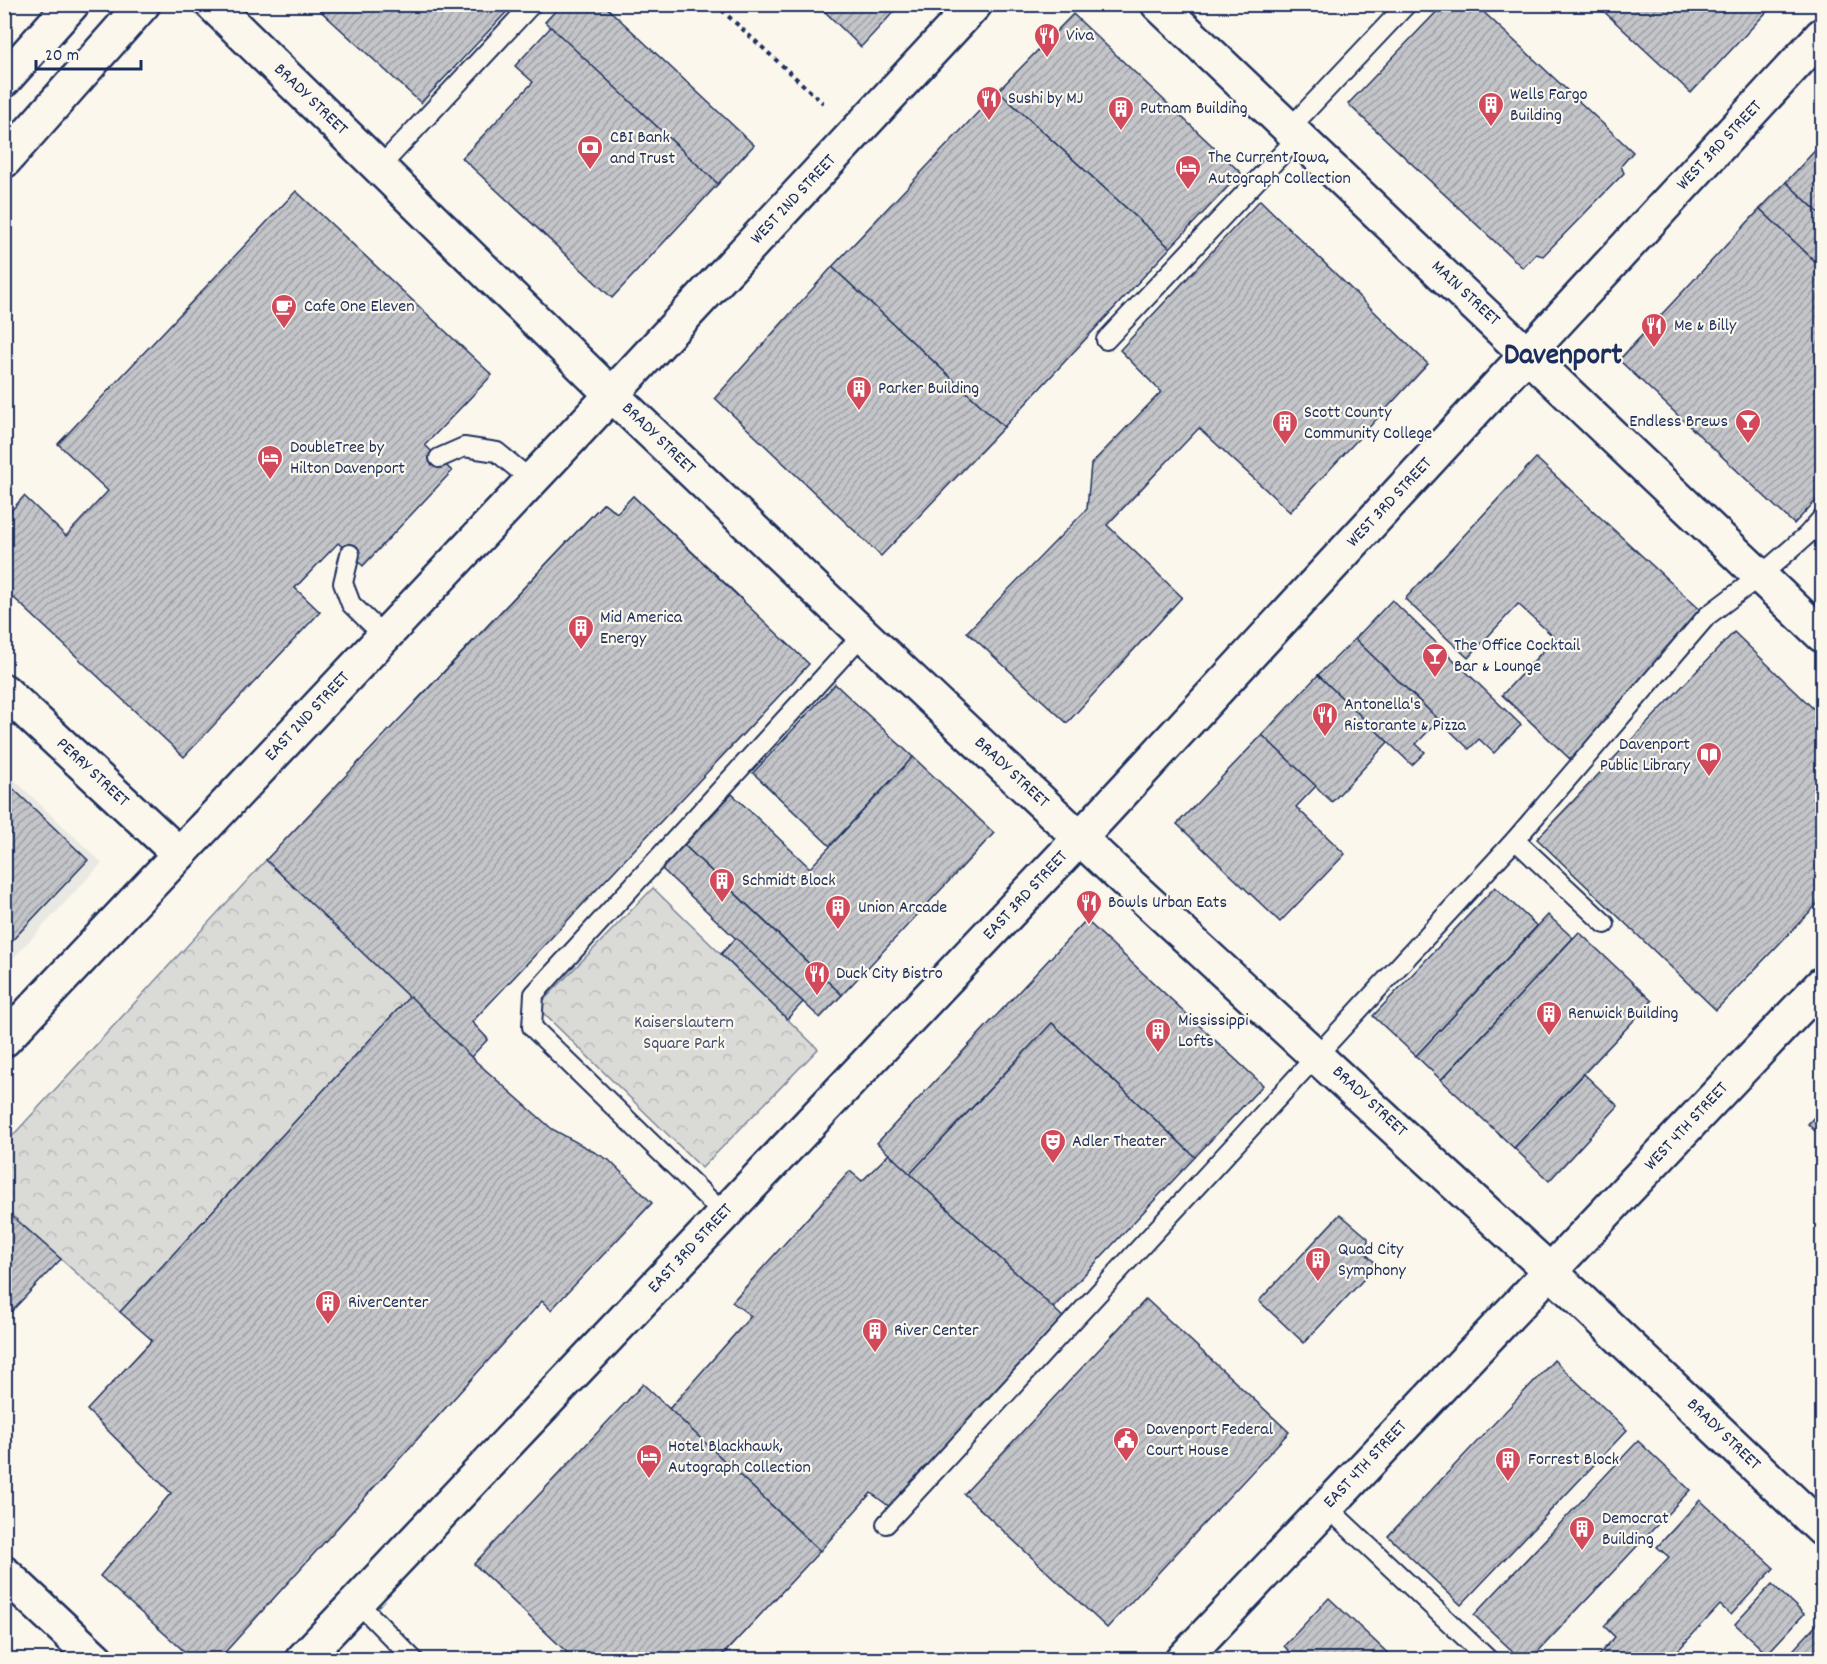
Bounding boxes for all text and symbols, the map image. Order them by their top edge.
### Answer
restaurant icon: Viva [1032,21,1062,59]
place label: Viva [1066,24,1094,49]
scale bar [36,33,141,71]
text: 20 m [45,44,79,69]
street label: BRADY STREET [267,58,353,142]
place label: Wells Fargo Building [1510,83,1588,129]
restaurant icon: Sushi by MJ [974,84,1004,122]
place label: Sushi by MJ [1008,87,1083,112]
building icon: Wells Fargo Building [1476,90,1506,128]
building icon: Putnam Building [1106,94,1136,132]
street label: WEST 3RD STREET [1672,95,1768,197]
place label: Putnam Building [1140,97,1248,122]
place label: CBI Bank and Trust [610,126,676,172]
bank icon: CBI Bank and Trust [575,133,605,171]
place label: The Current Iowa, Autograph Collection [1208,146,1351,192]
street label: WEST 2ND STREET [746,149,842,251]
hotel icon: The Current Iowa, Autograph Collection [1173,153,1203,191]
street label: MAIN STREET [1425,255,1505,333]
cafe icon: Cafe One Eleven [269,292,299,330]
place label: Cafe One Eleven [304,295,415,320]
restaurant icon: Me & Billy [1639,311,1669,349]
place label: Me & Billy [1674,314,1737,339]
district label: Davenport [1504,336,1622,379]
building icon: Parker Building [844,374,874,412]
place label: Parker Building [878,377,979,402]
street label: BRADY STREET [615,397,701,481]
place label: Scott County Community College [1304,401,1432,447]
bar icon: Endless Brews [1733,407,1763,445]
building icon: Scott County Community College [1270,408,1300,446]
place label: Endless Brews [1629,410,1728,435]
place label: DoubleTree by Hilton Davenport [290,436,405,482]
hotel icon: DoubleTree by Hilton Davenport [255,443,285,481]
street label: WEST 3RD STREET [1342,452,1438,554]
place label: Mid America Energy [600,606,683,652]
building icon: Mid America Energy [566,613,596,651]
place label: The Office Cocktail Bar & Lounge [1454,634,1581,680]
bar icon: The Office Cocktail Bar & Lounge [1420,641,1450,679]
street label: EAST 2ND STREET [260,666,356,768]
place label: Antonella's Ristorante & Pizza [1344,693,1467,739]
restaurant icon: Antonella's Ristorante & Pizza [1310,700,1340,738]
street label: PERRY STREET [50,732,134,814]
street label: BRADY STREET [968,732,1054,814]
place label: Davenport Public Library [1600,733,1691,779]
library icon: Davenport Public Library [1694,740,1724,778]
street label: EAST 3RD STREET [978,845,1074,947]
building icon: Schmidt Block [707,866,737,904]
place label: Schmidt Block [742,869,836,894]
restaurant icon: Bowls Urban Eats [1074,888,1104,926]
place label: Bowls Urban Eats [1108,891,1227,916]
building icon: Union Arcade [823,893,853,931]
place label: Union Arcade [858,896,947,921]
restaurant icon: Duck City Bistro [802,959,832,997]
place label: Duck City Bistro [836,962,943,987]
building icon: Renwick Building [1534,999,1564,1037]
place label: Renwick Building [1568,1002,1679,1027]
place label: Mississippi Lofts [1178,1009,1249,1055]
park label: Kaiserslautern Square Park [634,1011,734,1057]
building icon: Mississippi Lofts [1143,1016,1173,1054]
street label: BRADY STREET [1326,1061,1412,1143]
street label: WEST 4TH STREET [1639,1077,1735,1177]
theatre icon: Adler Theater [1038,1127,1068,1165]
place label: Adler Theater [1072,1130,1167,1155]
street label: EAST 3RD STREET [643,1198,739,1300]
place label: Quad City Symphony [1338,1238,1406,1284]
building icon: Quad City Symphony [1303,1245,1333,1283]
building icon: RiverCenter [313,1288,343,1326]
place label: RiverCenter [348,1291,429,1316]
building icon: River Center [860,1316,890,1354]
place label: River Center [894,1319,979,1344]
street label: BRADY STREET [1680,1393,1766,1477]
street label: EAST 4TH STREET [1318,1415,1414,1515]
place label: Davenport Federal Court House [1146,1418,1274,1464]
public building icon: Davenport Federal Court House [1111,1425,1141,1463]
place label: Hotel Blackhawk, Autograph Collection [668,1435,811,1481]
hotel icon: Hotel Blackhawk, Autograph Collection [634,1442,664,1480]
building icon: Forrest Block [1493,1445,1523,1483]
place label: Forrest Block [1528,1448,1619,1473]
place label: Democrat Building [1602,1507,1669,1553]
building icon: Democrat Building [1567,1514,1597,1552]

